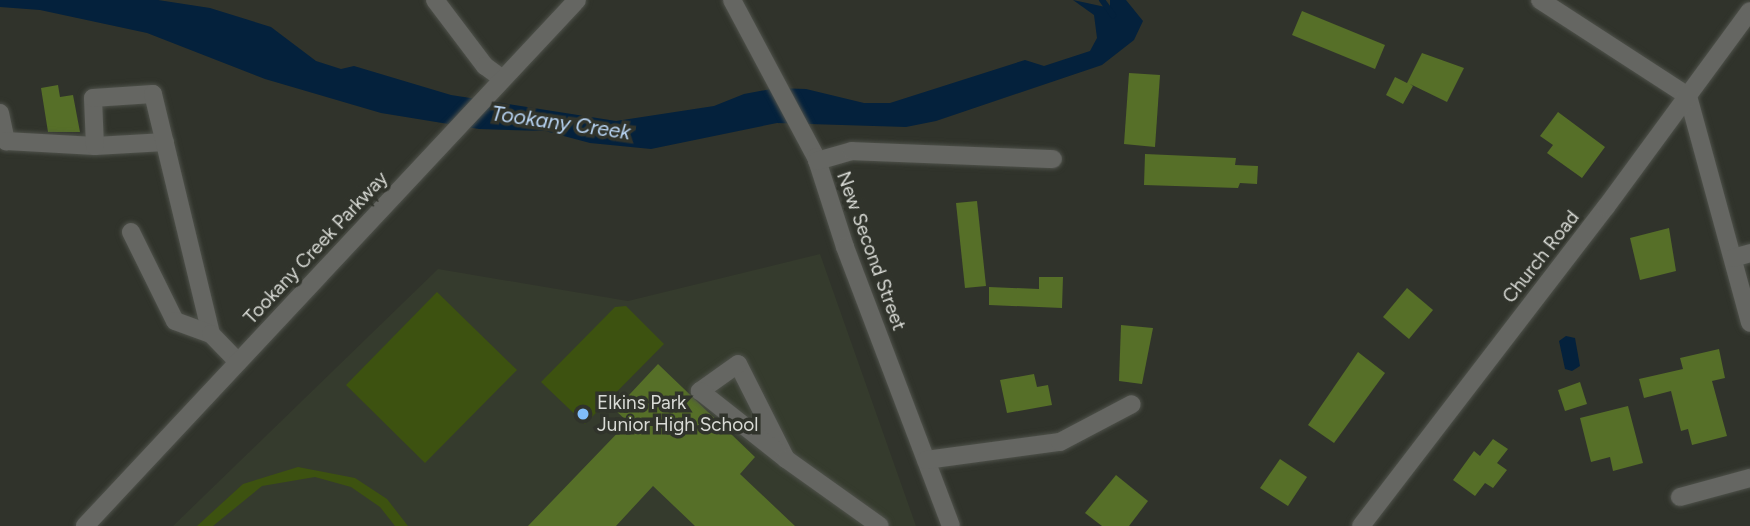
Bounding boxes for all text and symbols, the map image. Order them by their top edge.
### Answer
water label: Tookany Creek [490,101,632,145]
street label: Tookany Creek Parkway [239,167,393,329]
street label: New Second Street [832,168,910,334]
street label: Church Road [1498,206,1584,308]
place label: Elkins Park Junior High School [597,392,758,436]
marker: Elkins Park Junior High School [575,406,591,422]

